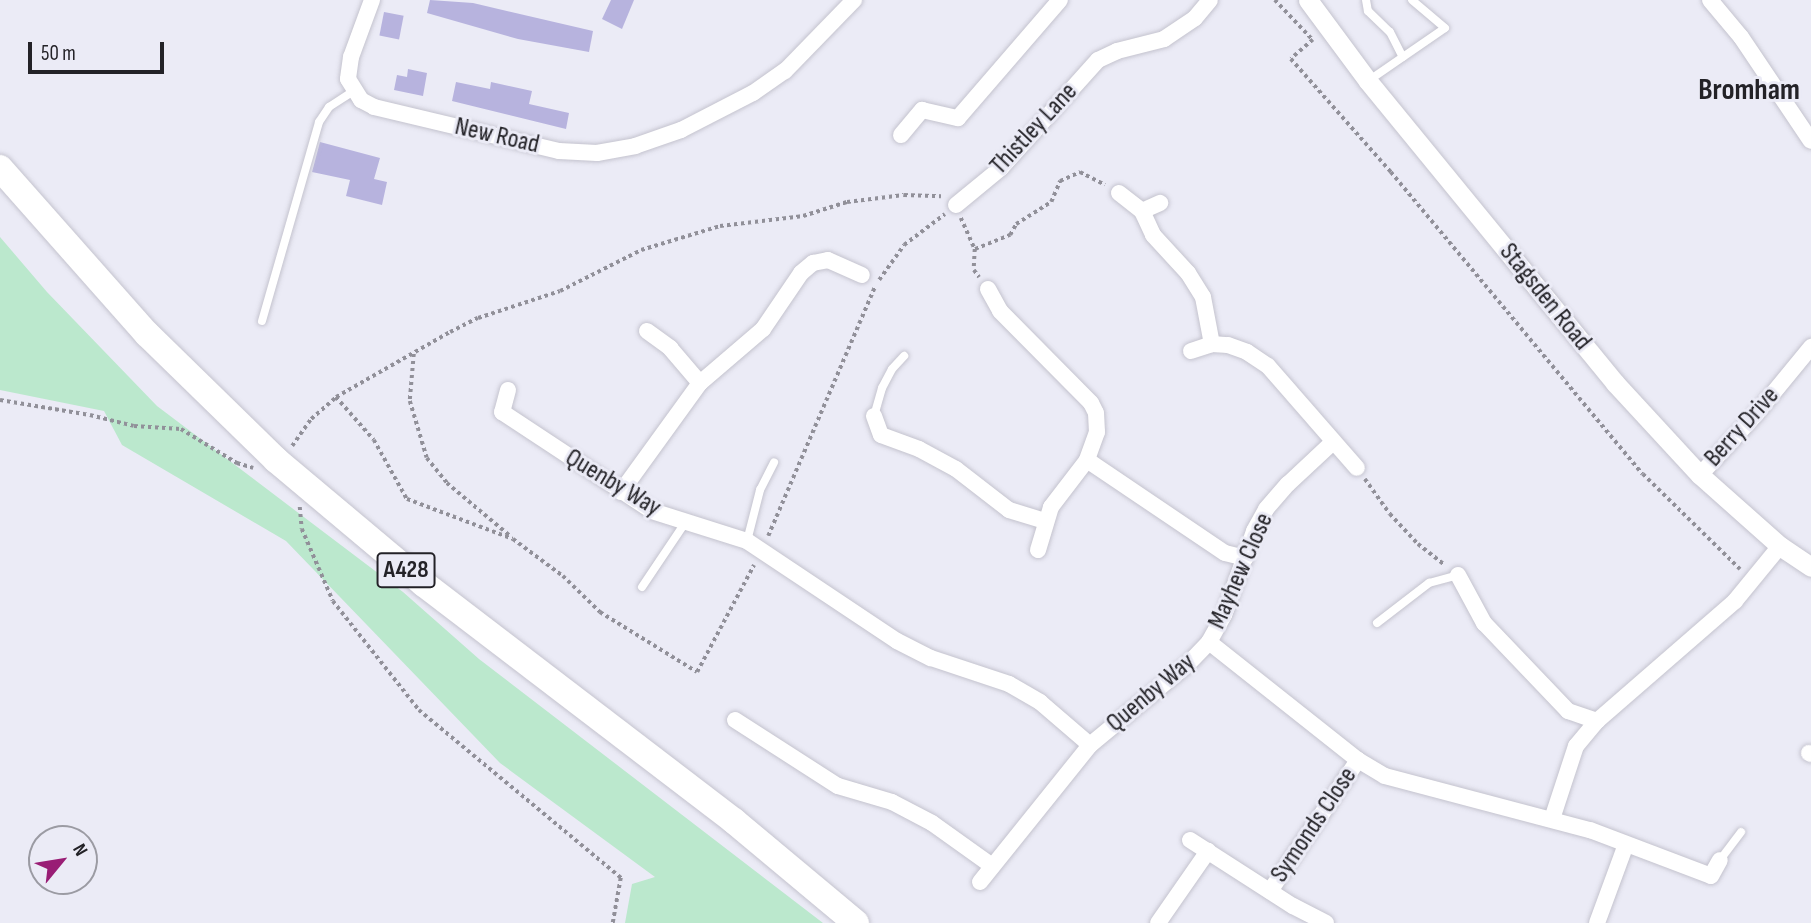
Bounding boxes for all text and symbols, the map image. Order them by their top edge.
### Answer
scale bar [32,28,168,72]
text: 50 m [41,41,76,66]
district label: Bromham [1698,72,1800,108]
street label: Thistley Lane [984,77,1084,181]
street label: New Road [452,111,542,161]
street label: Stagsden Road [1492,237,1598,357]
street label: Berry Drive [1698,381,1786,473]
street label: Quenby Way [559,442,667,524]
street label: Mayhew Close [1202,508,1280,634]
road number: A428 [376,550,436,590]
street label: Quenby Way [1100,647,1202,739]
street label: Symonds Close [1264,762,1364,888]
north arrow [28,825,98,895]
text: N [67,840,92,860]

